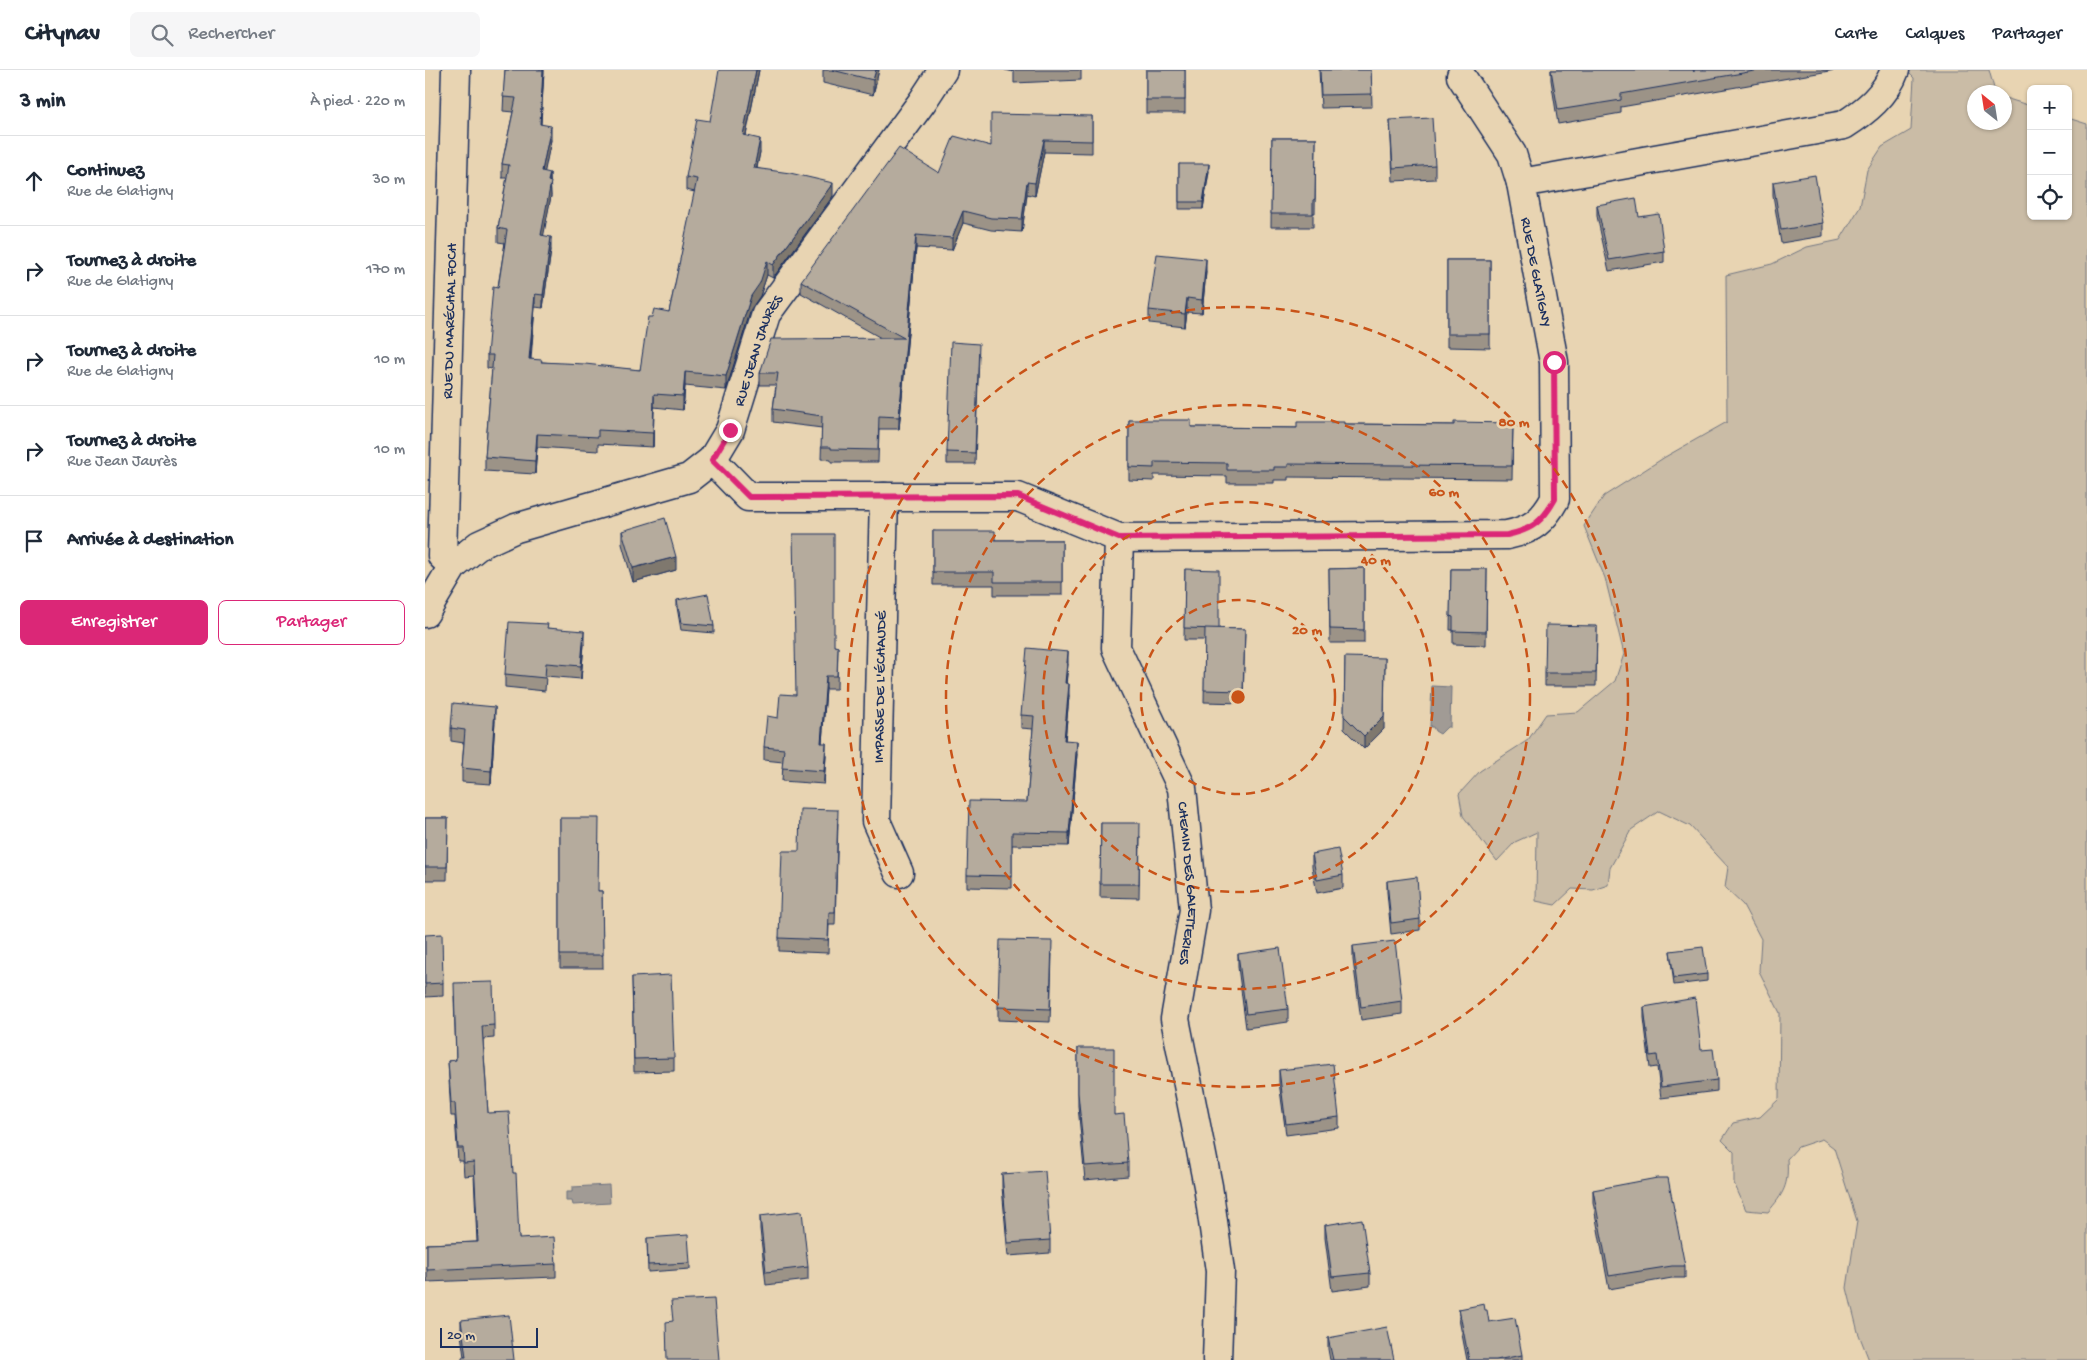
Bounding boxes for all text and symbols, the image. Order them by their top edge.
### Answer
search box [130,12,480,57]
text: Citynav [25,20,100,49]
icon: search [148,21,176,49]
text: Rechercher [188,23,274,46]
text: Carte [1835,24,1878,45]
text: Calques [1906,24,1964,45]
text: Partager [1992,24,2062,45]
north arrow [1967,85,2012,130]
map controls [2027,85,2072,220]
button: + [2027,85,2072,130]
text: 3 min [20,90,65,115]
text: À pied · 220 m [310,93,405,112]
button: − [2027,130,2072,175]
text: Continuez [67,160,144,183]
icon: ahead [20,167,48,195]
text: 30 m [372,171,405,190]
button: locate [2027,175,2072,220]
text: Rue de Glatigny [67,183,173,202]
street label: RUE DE GLATIGNY [1516,216,1555,329]
street label: RUE DU MARÉCHAL FOCH [440,242,462,399]
text: Tournez à droite [67,250,196,273]
icon: right [20,257,48,285]
text: 170 m [366,261,405,280]
text: Rue de Glatigny [67,273,173,292]
street label: RUE JEAN JAURÈS [731,292,788,409]
text: Tournez à droite [67,340,196,363]
icon: right [20,347,48,375]
text: 10 m [374,351,405,370]
route start [1543,351,1566,374]
text: Rue de Glatigny [67,363,173,382]
text: 80 m [1499,414,1530,432]
route end [719,419,742,442]
text: Tournez à droite [67,430,196,453]
icon: right [20,437,48,465]
text: 10 m [374,441,405,460]
text: Rue Jean Jaurès [67,453,177,472]
text: 60 m [1429,484,1460,502]
icon: arrive [20,527,48,555]
text: Arrivée à destination [67,529,233,552]
text: 40 m [1360,552,1391,570]
button: Enregistrer [20,600,208,645]
button: Partager [218,600,405,645]
street label: IMPASSE DE L'ÉCHAUDÉ [871,610,891,763]
text: 20 m [1292,622,1322,640]
centre of rings [1229,688,1247,706]
street label: CHEMIN DES GALETTERIES [1172,801,1201,967]
scale bar [440,1325,537,1348]
text: 20 m [447,1328,475,1345]

